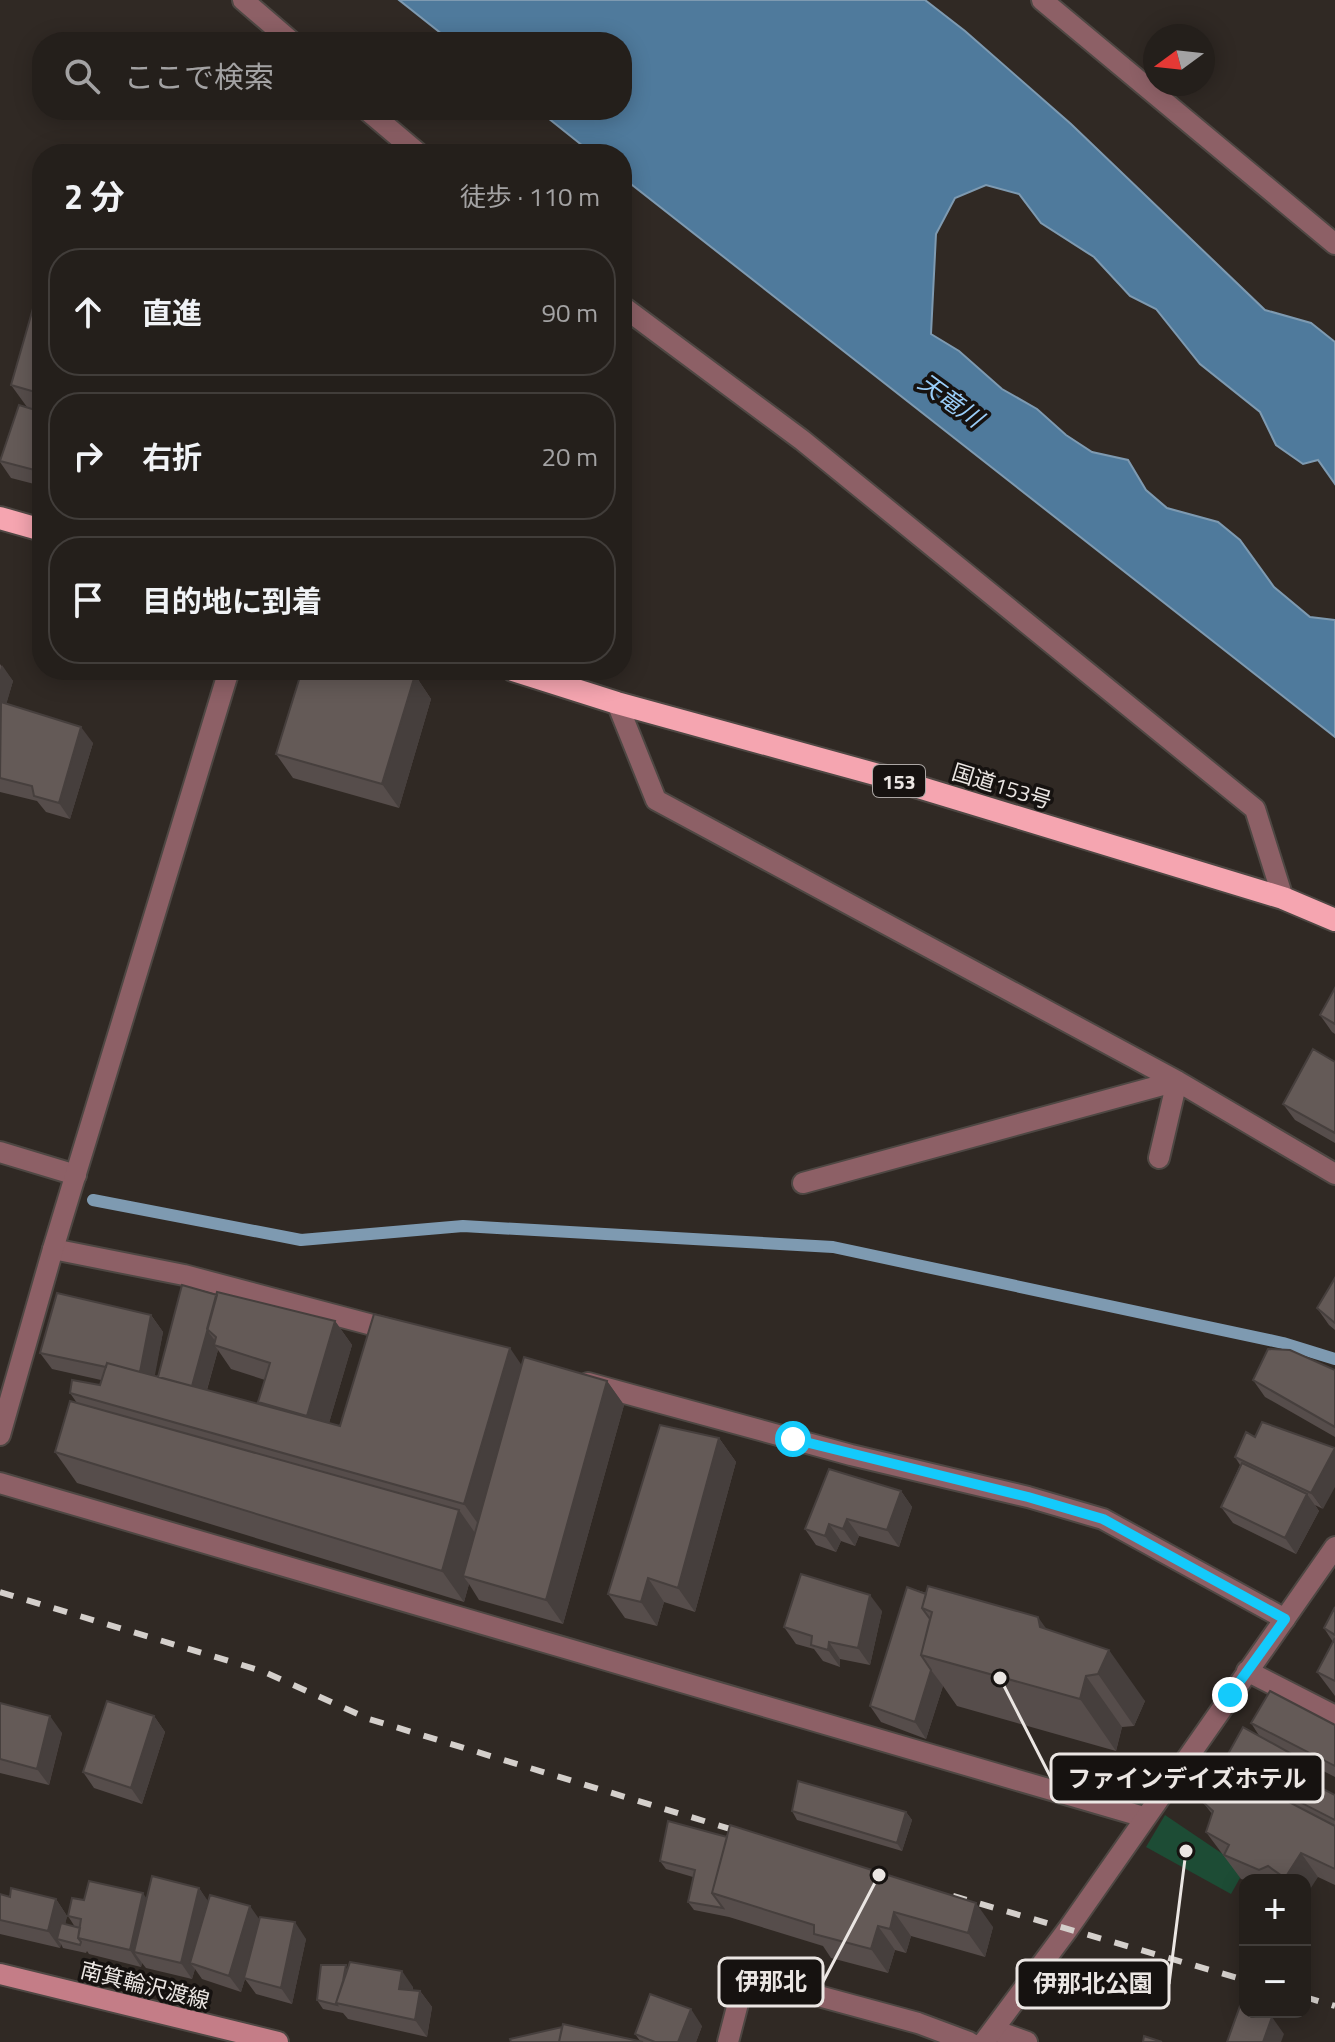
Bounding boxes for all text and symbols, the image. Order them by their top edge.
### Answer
north arrow [1143,24,1215,96]
search box [32,32,632,120]
icon: search [60,54,104,98]
text: ここで検索 [124,54,274,100]
text: 2 分 [64,170,125,222]
text: 徒歩 · 110 m [460,177,600,216]
icon: ahead [66,290,110,334]
text: 直進 [142,290,202,336]
text: 90 m [541,293,598,332]
water label: 天竜川 [911,364,993,437]
icon: right [66,434,110,478]
text: 右折 [142,434,202,480]
text: 20 m [541,437,598,476]
icon: arrive [66,578,110,622]
text: 目的地に到着 [142,578,322,624]
street label: 国道153号 [948,755,1056,817]
road number: 153 [873,765,925,797]
route start [775,1421,811,1457]
route end [1212,1677,1248,1713]
callout: ファインデイズホテル [1051,1754,1323,1802]
text: ファインデイズホテル [1067,1760,1307,1796]
map controls [1239,1874,1311,2018]
button: + [1239,1874,1311,1946]
button: − [1239,1946,1311,2018]
street label: 南箕輪沢渡線 [77,1953,213,2017]
callout: 伊那北 [719,1958,823,2006]
callout: 伊那北公園 [1017,1960,1169,2008]
text: 伊那北 [735,1963,807,1999]
text: 伊那北公園 [1033,1965,1153,2001]

